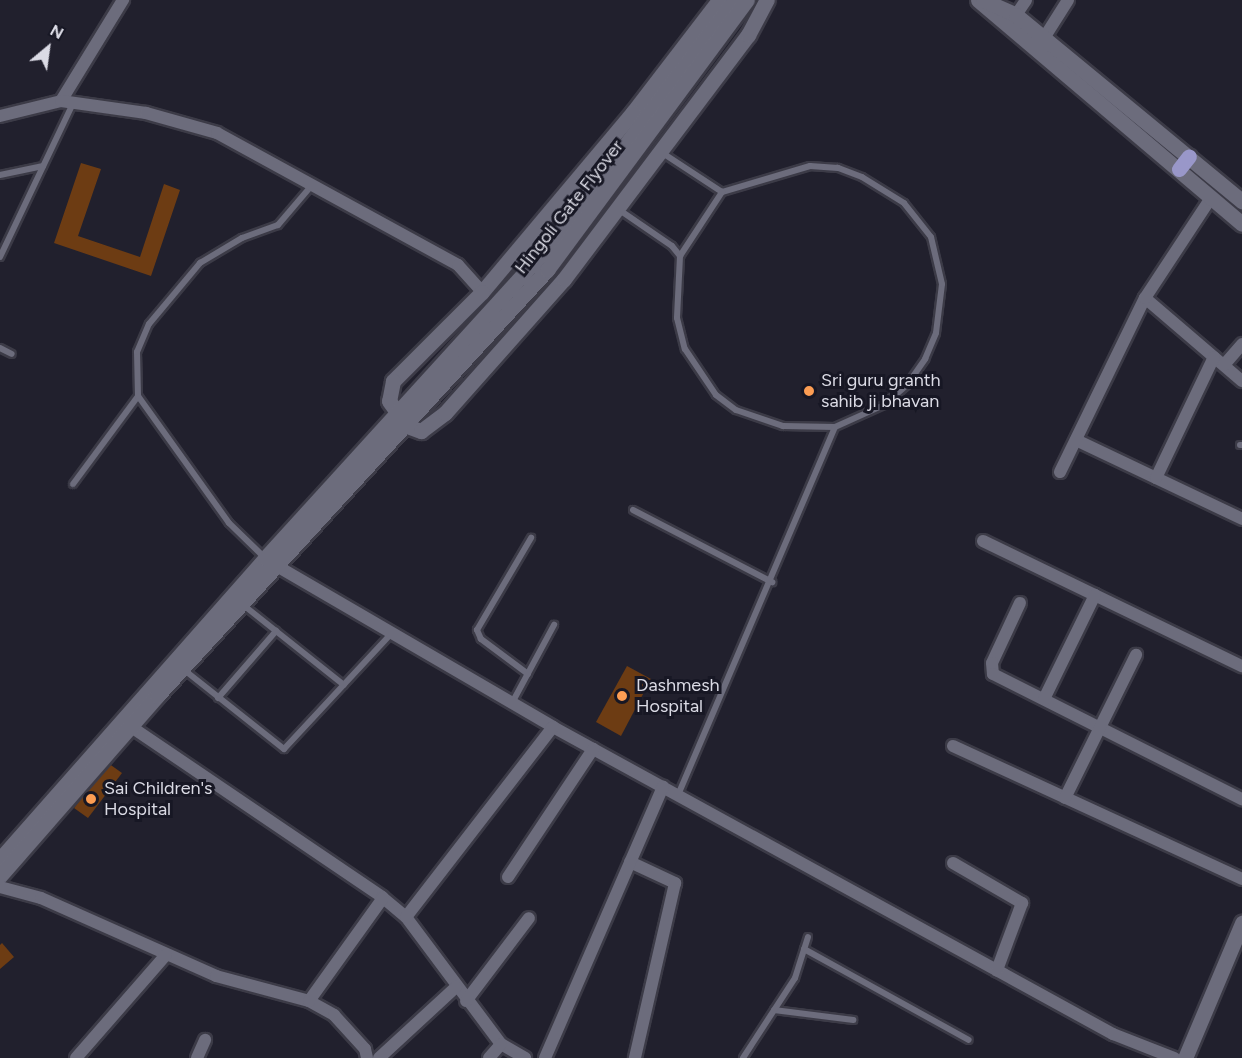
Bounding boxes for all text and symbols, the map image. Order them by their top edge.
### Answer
north arrow [18,18,78,78]
text: N [47,21,67,43]
street label: Hingoli Gate Flyover [510,136,628,278]
place label: Sri guru granth sahib ji bhavan [821,370,941,412]
marker: Sri guru granth sahib ji bhavan [802,384,816,398]
place label: Dashmesh Hospital [636,675,720,718]
marker: Dashmesh Hospital [613,687,631,705]
place label: Sai Children's Hospital [104,778,213,820]
marker: Sai Children's Hospital [82,790,100,808]

